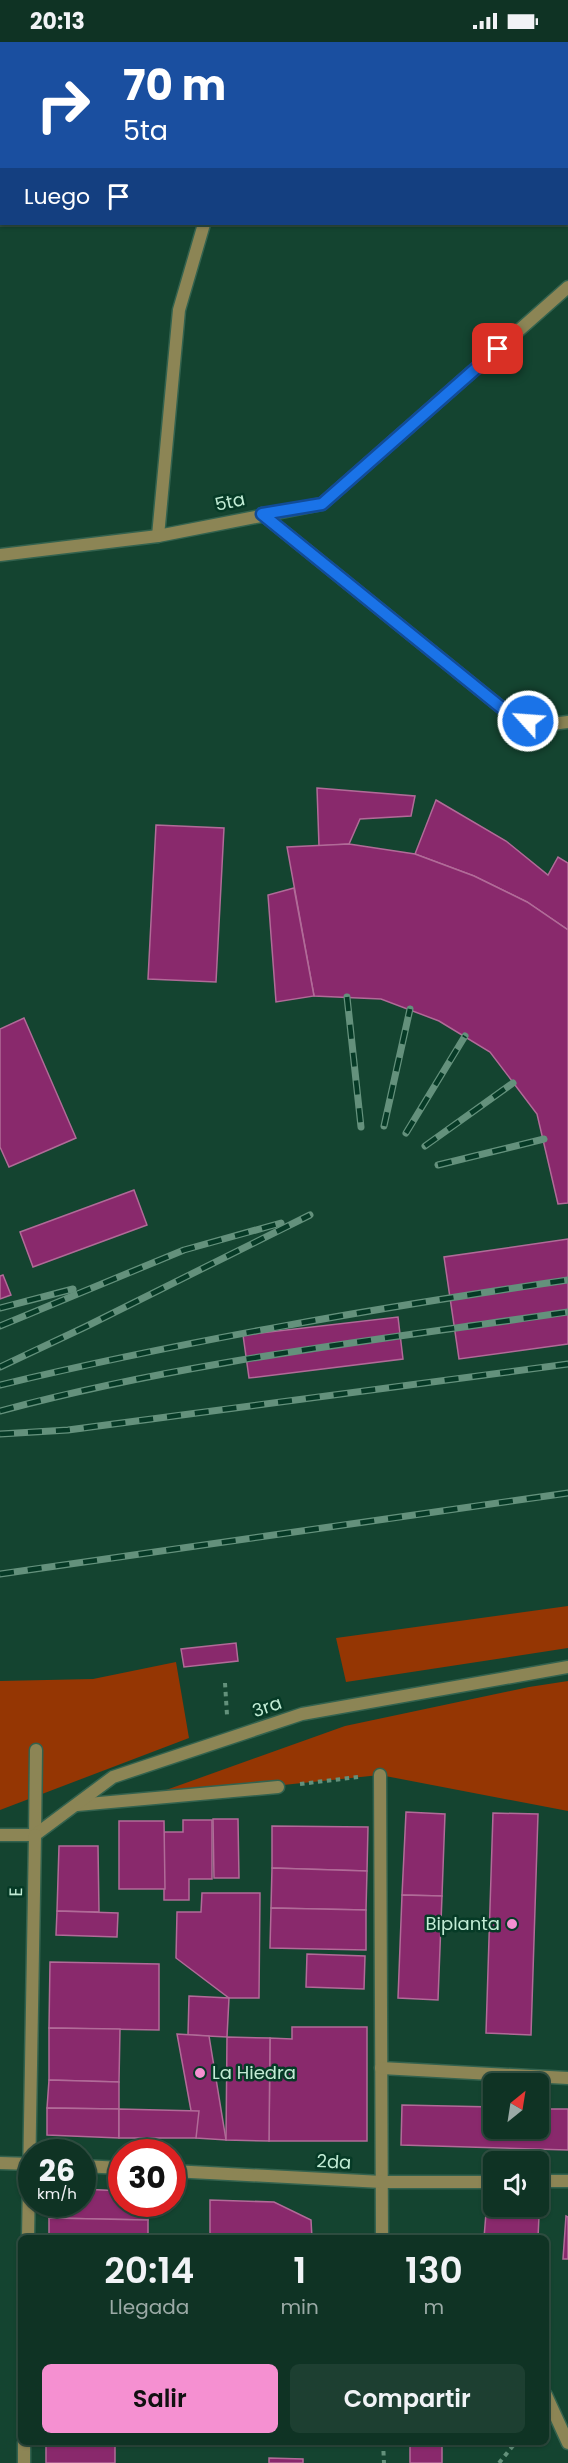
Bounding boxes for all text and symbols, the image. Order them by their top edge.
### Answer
text: 20:13 [30,6,85,37]
text: 70 m [123,56,226,115]
icon: right [24,66,102,144]
text: 5ta [123,112,168,149]
icon: arrive [102,180,135,213]
text: Luego [24,181,90,212]
pin [472,323,523,374]
icon: arrive [481,332,514,365]
street label: 5ta [213,486,247,517]
position arrow [496,689,560,753]
street label: 3ra [249,1690,285,1723]
street label: E [3,1887,28,1897]
place label: Biplanta [426,1911,500,1936]
marker: Biplanta [505,1917,519,1931]
place label: La Hiedra [212,2060,296,2085]
marker: La Hiedra [193,2066,207,2080]
north arrow [483,2073,549,2139]
map controls [483,2073,549,2217]
speed limit sign: 30 [108,2139,186,2217]
street label: 2da [316,2148,352,2175]
text: 26 [39,2149,75,2192]
button: sound [483,2151,549,2217]
text: km/h [37,2183,77,2204]
text: 20:14 [104,2245,194,2296]
text: 1 [293,2245,306,2296]
text: 130 [405,2245,463,2296]
text: Llegada [109,2293,189,2321]
text: min [281,2293,319,2321]
text: m [424,2293,444,2321]
button: Salir [42,2364,278,2433]
button: Compartir [290,2364,525,2433]

